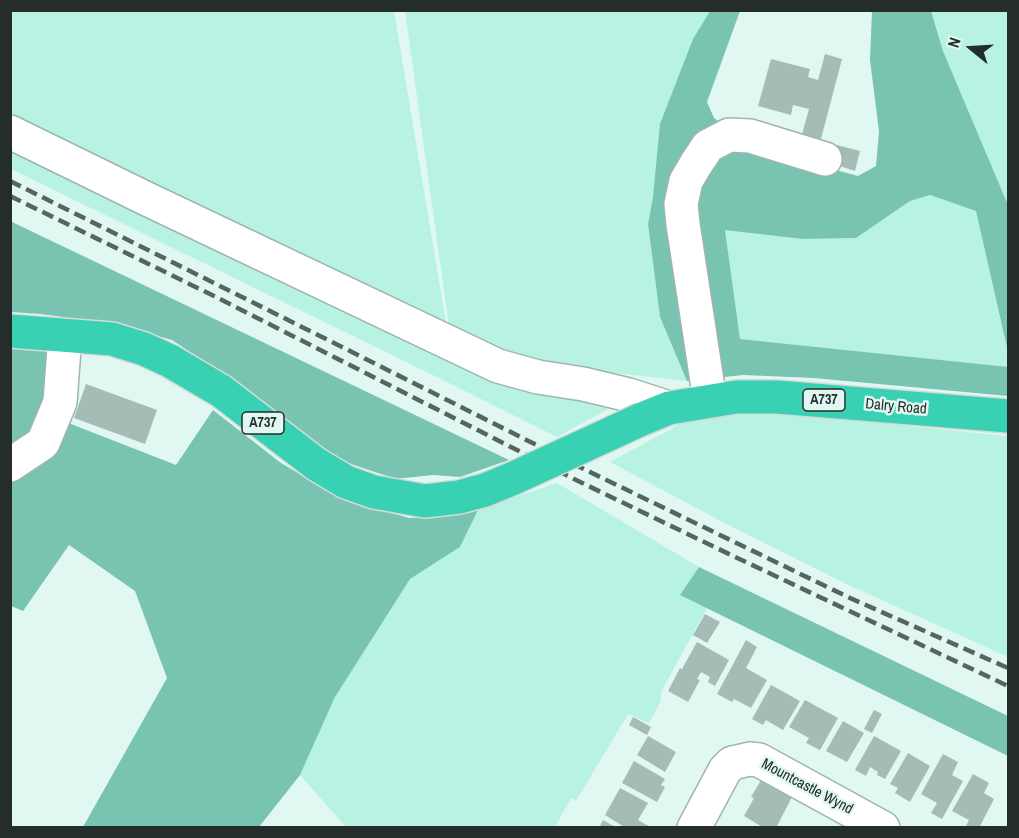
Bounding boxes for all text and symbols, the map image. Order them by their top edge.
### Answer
north arrow [941,18,1001,78]
text: N [942,35,966,50]
road number: A737 [803,389,845,411]
street label: Dalry Road [865,395,927,419]
road number: A737 [242,412,284,434]
street label: Mountcastle Wynd [758,755,856,819]

